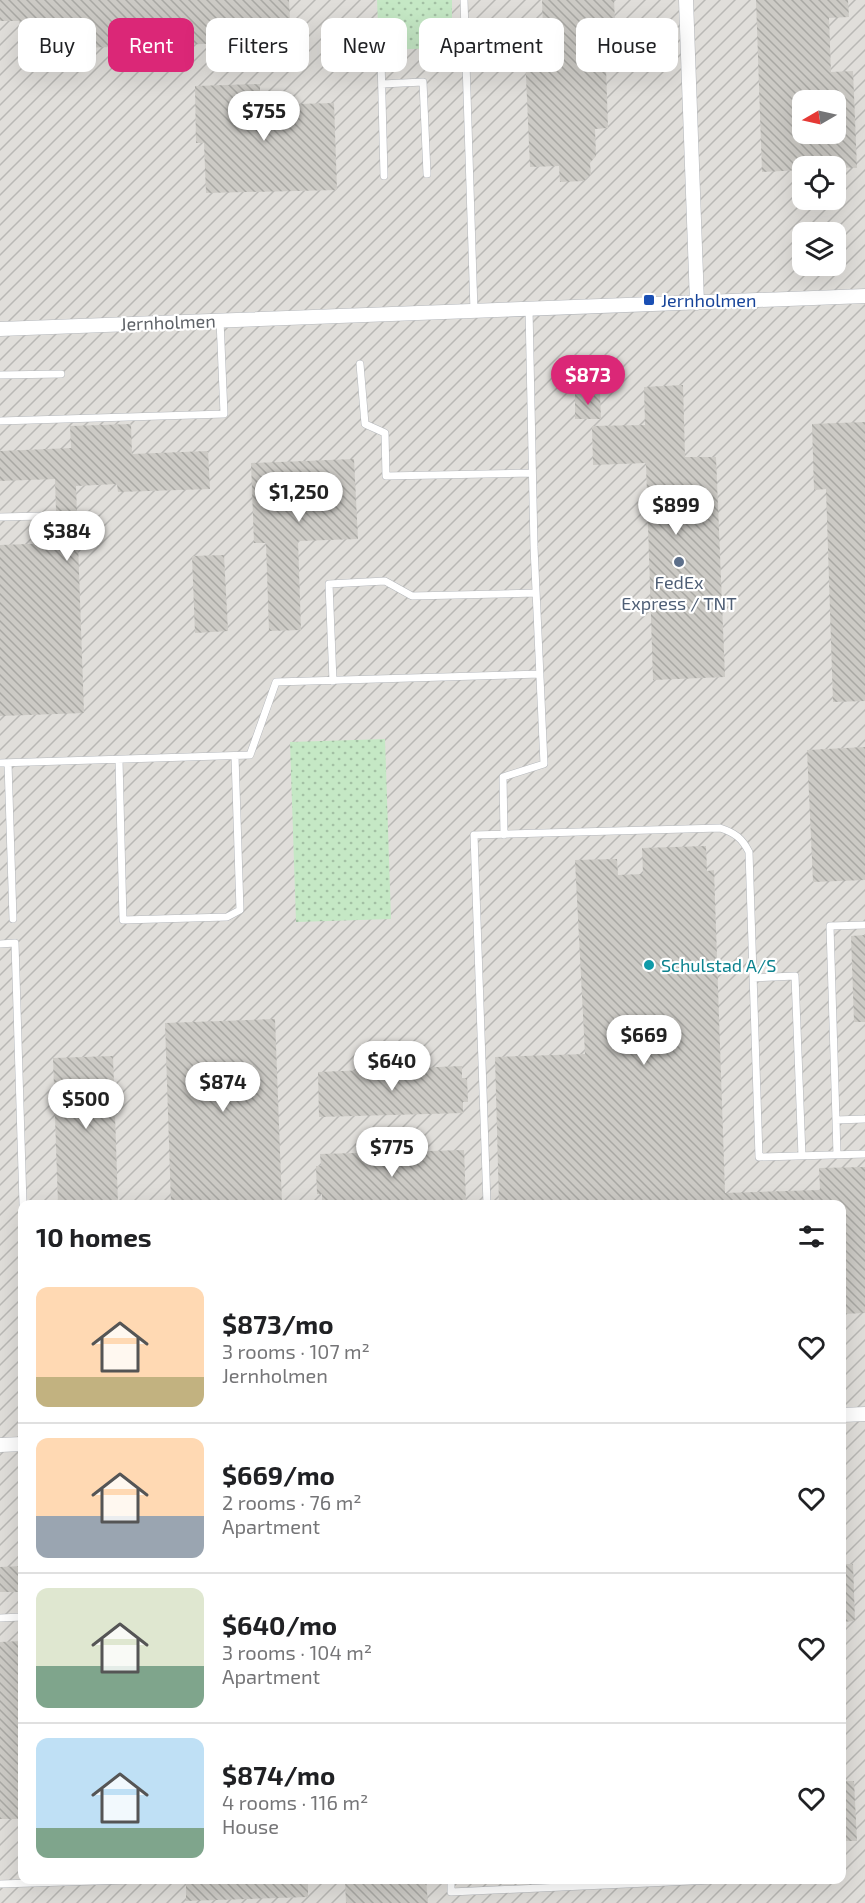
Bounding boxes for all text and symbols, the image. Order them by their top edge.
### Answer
chip: Buy [18,18,96,72]
chip: Rent [108,18,194,72]
chip: Filters [206,18,309,72]
chip: New [321,18,407,72]
chip: Apartment [419,18,564,72]
chip: House [576,18,678,72]
north arrow [792,90,846,144]
map controls [792,90,846,276]
pin: $755 [228,91,300,142]
text: $755 [242,98,286,122]
button: locate [792,156,846,210]
button: layers [792,222,846,276]
place label: Jernholmen [661,289,756,311]
marker: Jernholmen [642,293,656,307]
street label: Jernholmen [120,309,216,335]
pin: $873 [552,355,624,406]
text: $873 [565,362,611,386]
pin: $1,250 [250,472,348,523]
text: $1,250 [269,479,329,503]
pin: $899 [640,485,712,536]
text: $899 [652,492,700,516]
pin: $384 [31,511,103,562]
text: $384 [43,518,91,542]
marker: FedEx Express / TNT [672,555,686,569]
place label: FedEx Express / TNT [621,571,737,614]
place label: Schulstad A/S [661,954,776,976]
marker: Schulstad A/S [642,958,656,972]
pin: $669 [608,1015,680,1066]
text: $669 [621,1022,668,1046]
pin: $640 [356,1041,428,1092]
text: $640 [368,1048,416,1072]
pin: $874 [187,1062,259,1113]
text: $874 [199,1069,247,1093]
pin: $500 [50,1079,122,1130]
text: $500 [62,1086,110,1110]
pin: $775 [356,1127,428,1178]
text: $775 [370,1134,414,1158]
icon: filters [795,1220,828,1253]
text: 10 homes [36,1221,152,1252]
text: $873/mo [222,1308,334,1339]
icon: home [84,1311,156,1383]
icon: heart [795,1331,828,1364]
text: 3 rooms · 107 m² [222,1339,370,1363]
text: Jernholmen [222,1363,328,1387]
text: $669/mo [222,1459,335,1490]
icon: home [84,1462,156,1534]
icon: heart [795,1482,828,1515]
text: 2 rooms · 76 m² [222,1490,361,1514]
text: Apartment [222,1514,320,1538]
text: $640/mo [222,1609,337,1640]
icon: home [84,1612,156,1684]
icon: heart [795,1632,828,1665]
text: 3 rooms · 104 m² [222,1640,372,1664]
text: Apartment [222,1664,320,1688]
text: $874/mo [222,1759,335,1790]
icon: home [84,1762,156,1834]
icon: heart [795,1782,828,1815]
text: 4 rooms · 116 m² [222,1790,368,1814]
text: House [222,1814,279,1838]

